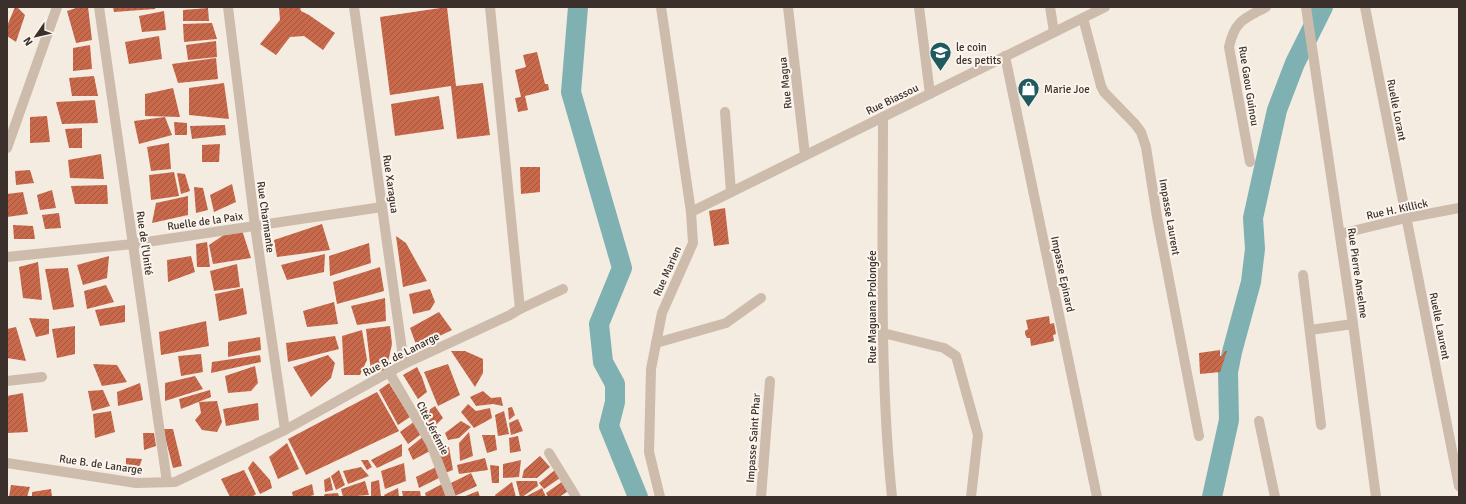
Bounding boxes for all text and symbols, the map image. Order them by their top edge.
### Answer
north arrow [16,16,56,56]
text: N [21,35,36,48]
school or university icon: le coin des petits [928,40,954,73]
place label: le coin des petits [956,41,1002,67]
street label: Rue Gaou Guinou [1236,45,1261,127]
street label: Rue Magua [776,56,795,110]
shop icon: Marie Joe [1015,76,1041,109]
street label: Ruelle Lorant [1384,78,1409,142]
street label: Rue Biassou [864,81,921,118]
place label: Marie Joe [1044,83,1090,96]
street label: Rue Xaragua [380,154,401,215]
street label: Impasse Laurent [1156,178,1183,256]
street label: Rue Charmante [254,180,277,254]
street label: Rue H. Killick [1365,197,1430,222]
street label: Rue de l'Unité [134,210,155,276]
street label: Ruelle de la Paix [166,210,244,233]
street label: Rue Pierre Anselme [1345,227,1370,319]
street label: Impasse Epinard [1048,235,1077,313]
street label: Rue Marien [651,244,684,298]
street label: Rue Maguana Prolongée [866,250,879,364]
street label: Ruelle Laurent [1427,291,1452,361]
street label: Rue B. de Lanarge [361,330,442,379]
street label: Impasse Saint Phar [744,393,763,483]
street label: Cité Jérémie [414,399,452,457]
street label: Rue B. de Lanarge [58,452,143,477]

